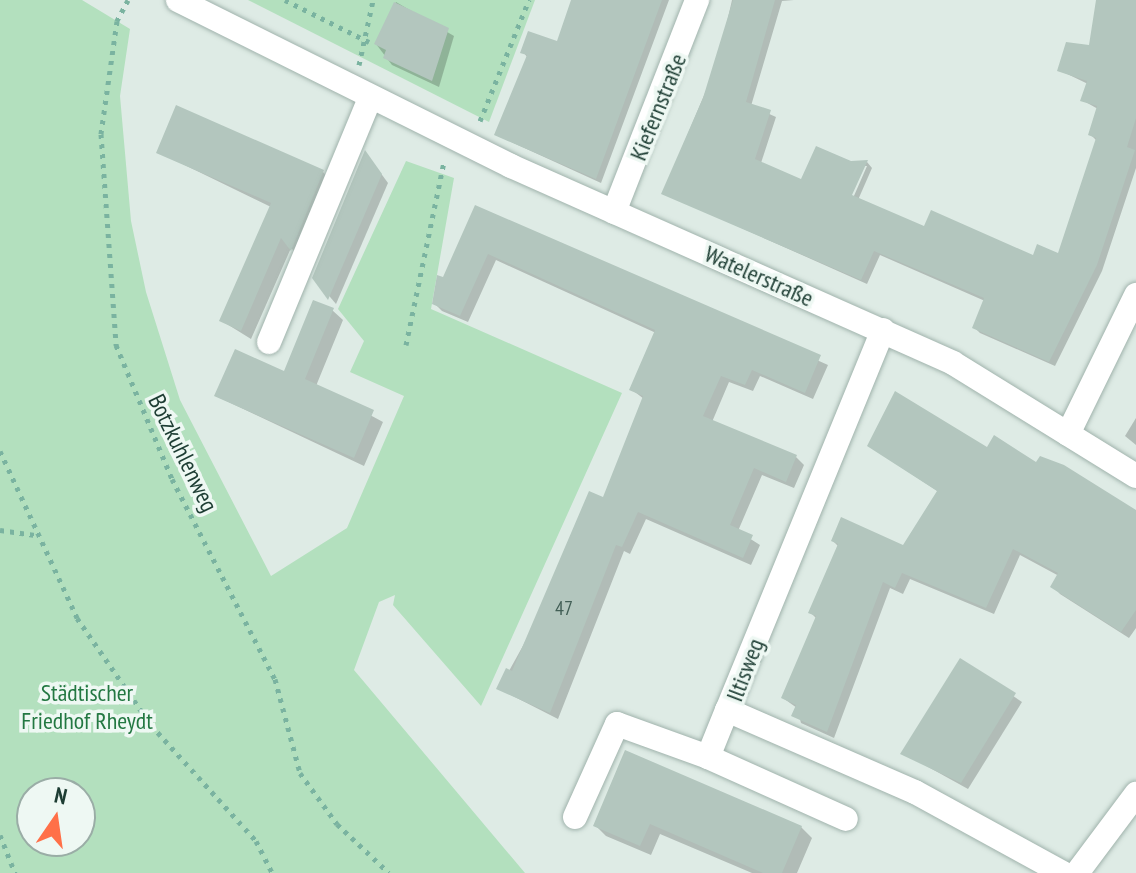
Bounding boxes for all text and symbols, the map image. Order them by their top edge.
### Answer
street label: Kiefernstraße [624,49,692,165]
street label: Watelerstraße [700,239,818,313]
street label: Botzkuhlenweg [142,389,224,517]
house number: 47 [555,596,573,620]
street label: Iltisweg [720,634,770,706]
park label: Städtischer Friedhof Rheydt [21,679,153,735]
north arrow [16,777,96,857]
text: N [52,781,70,811]

